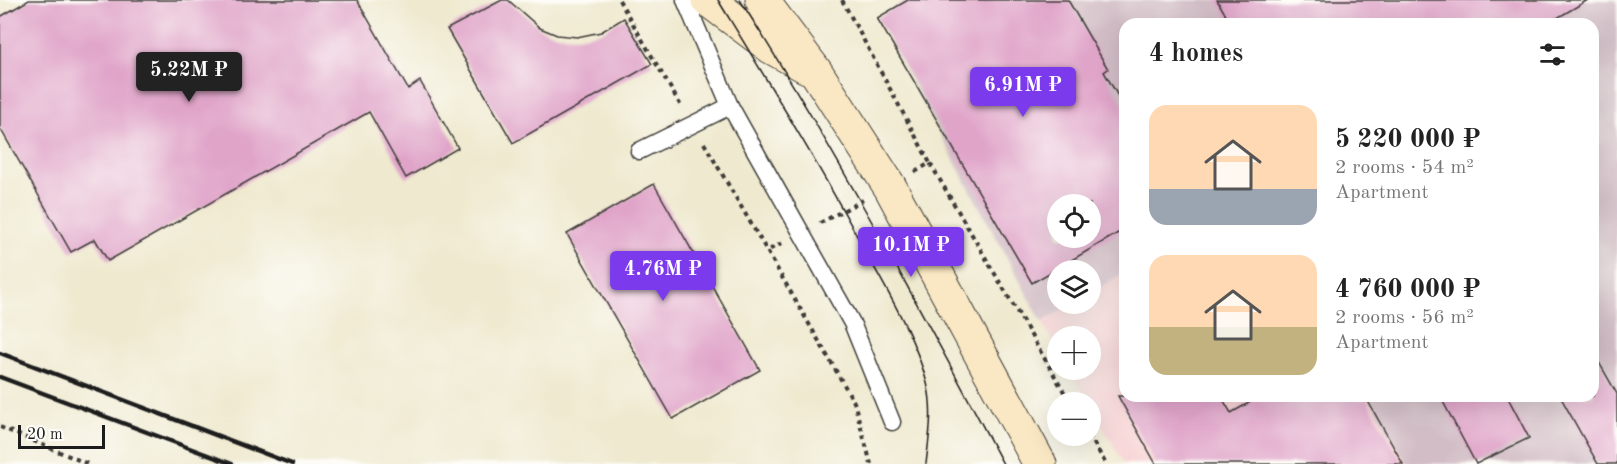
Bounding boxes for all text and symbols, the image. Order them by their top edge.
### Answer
icon: filters [1536,38,1569,71]
text: 4 homes [1149,41,1243,67]
pin: 5.22M ₽ [134,52,244,103]
text: 5.22M ₽ [150,61,228,81]
pin: 6.91M ₽ [968,67,1078,118]
text: 6.91M ₽ [984,76,1062,96]
text: 5 220 000 ₽ [1335,127,1481,153]
icon: home [1197,129,1269,201]
text: 2 rooms · 54 m² [1335,158,1474,178]
text: Apartment [1335,183,1429,203]
map controls [1047,194,1101,446]
button: locate [1047,194,1101,248]
pin: 10.1M ₽ [856,227,966,278]
text: 10.1M ₽ [872,236,950,256]
pin: 4.76M ₽ [608,251,718,302]
text: 4.76M ₽ [624,260,702,280]
button: layers [1047,260,1101,314]
text: 4 760 000 ₽ [1335,277,1481,303]
icon: home [1197,279,1269,351]
text: 2 rooms · 56 m² [1335,308,1474,328]
button: + [1047,326,1101,380]
text: Apartment [1335,333,1429,353]
button: − [1047,392,1101,446]
scale bar [18,422,105,450]
text: 20 m [27,427,63,443]

